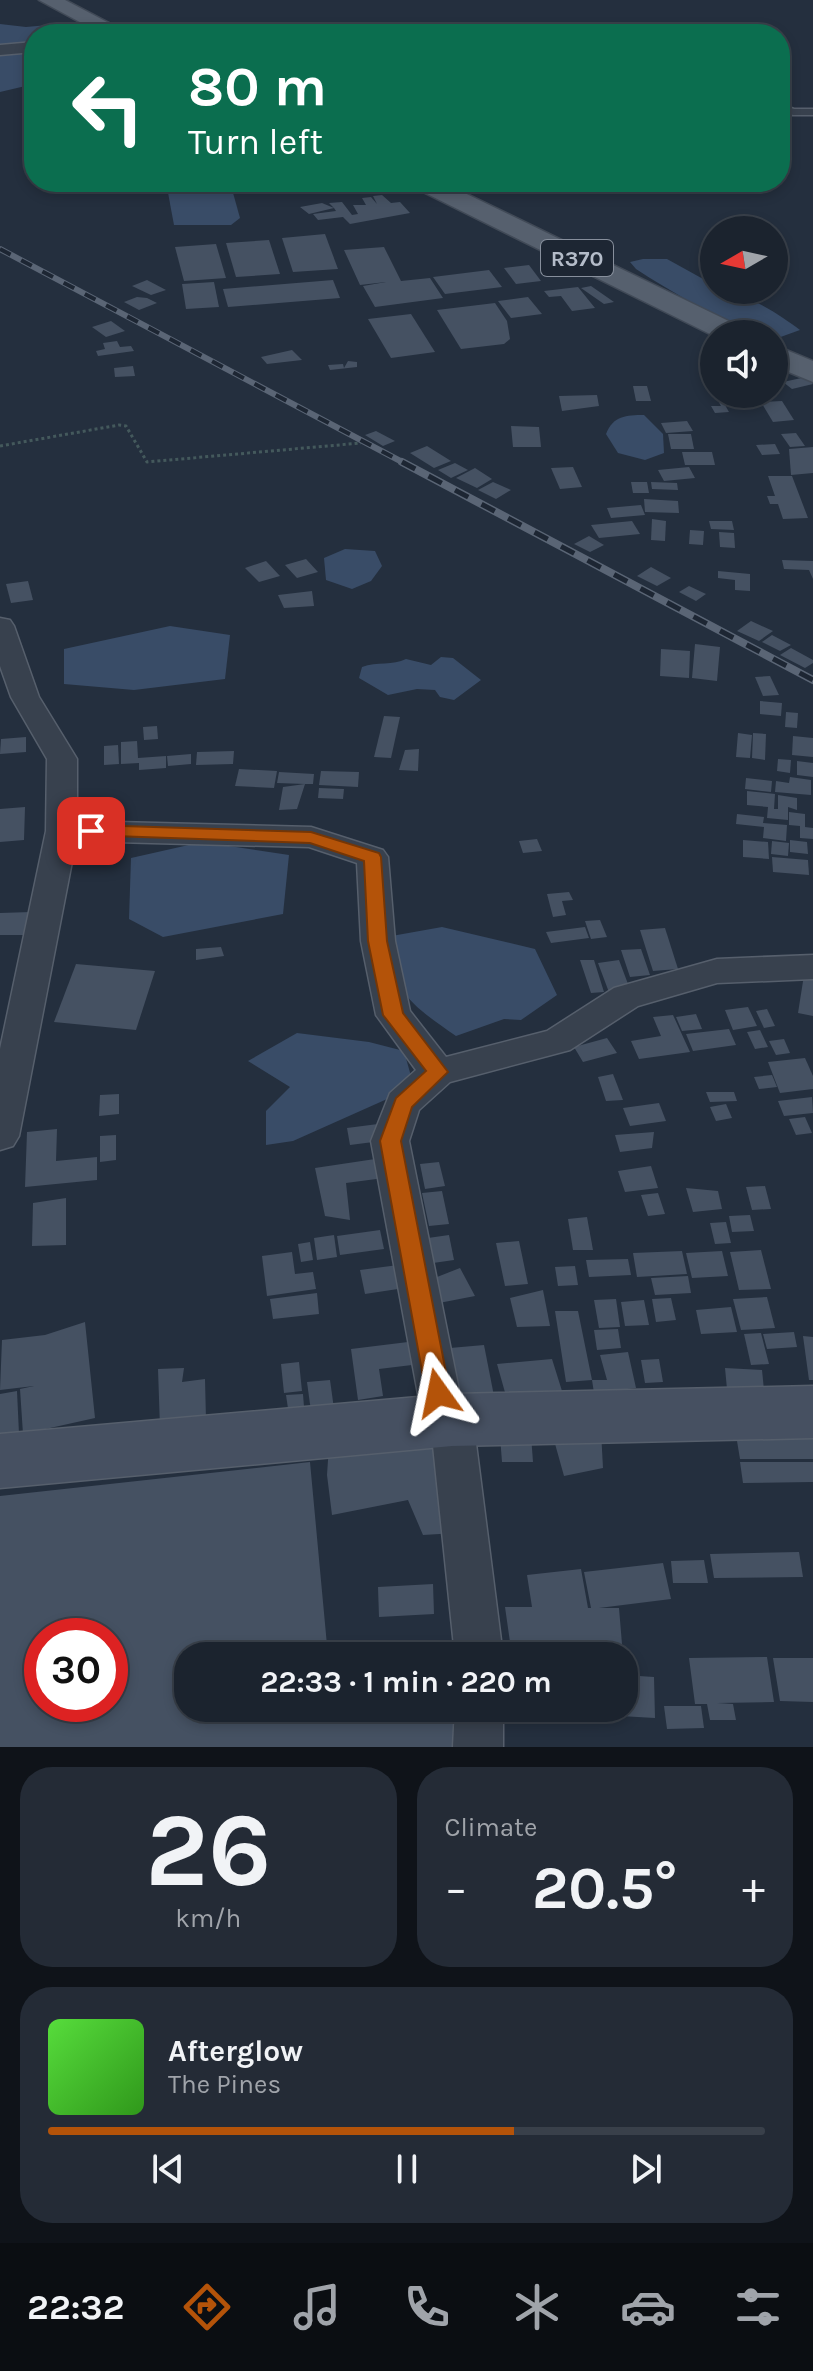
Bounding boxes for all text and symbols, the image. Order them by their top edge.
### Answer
text: 80 m [188,54,327,119]
icon: left [56,56,160,160]
text: Turn left [188,121,323,163]
north arrow [700,216,788,304]
map controls [700,216,788,408]
road number: R370 [541,240,613,276]
button: sound [700,320,788,408]
pin [57,797,125,865]
icon: arrive [69,809,113,853]
position arrow [396,1351,480,1435]
speed limit sign: 30 [24,1618,128,1722]
text: 22:33 · 1 min · 220 m [260,1664,552,1700]
text: 26 [145,1790,271,1911]
text: Climate [445,1812,537,1843]
text: 20.5° [532,1853,677,1923]
text: − [445,1863,468,1914]
text: + [742,1863,765,1914]
text: km/h [175,1903,241,1934]
text: Afterglow [168,2033,303,2069]
text: The Pines [168,2069,281,2100]
icon: previous [146,2147,190,2191]
icon: pause [385,2147,429,2191]
icon: next [624,2147,668,2191]
icon: directions [179,2279,235,2335]
icon: music [289,2279,345,2335]
icon: phone [399,2279,455,2335]
icon: climate [509,2279,565,2335]
icon: car [620,2279,676,2335]
icon: filters [730,2279,786,2335]
text: 22:32 [27,2286,125,2328]

